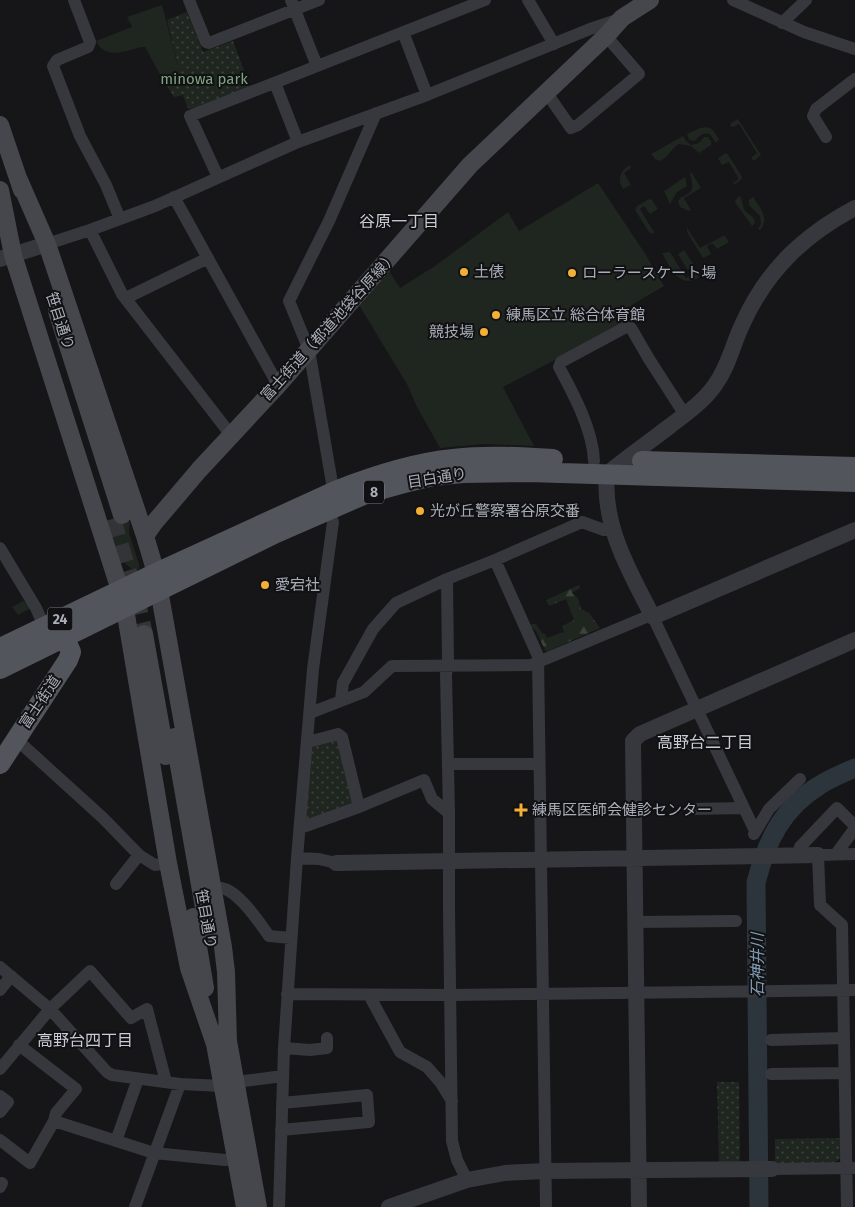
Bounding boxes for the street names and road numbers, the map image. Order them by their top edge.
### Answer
street label: 富士街道（都道池袋谷原線） [257,248,401,404]
street label: 笹目通り [42,290,78,352]
street label: 目白通り [406,464,468,492]
road number: 8 [364,481,384,504]
road number: 24 [48,608,72,630]
street label: 富士街道 [16,672,64,732]
street label: 笹目通り [192,888,220,950]

